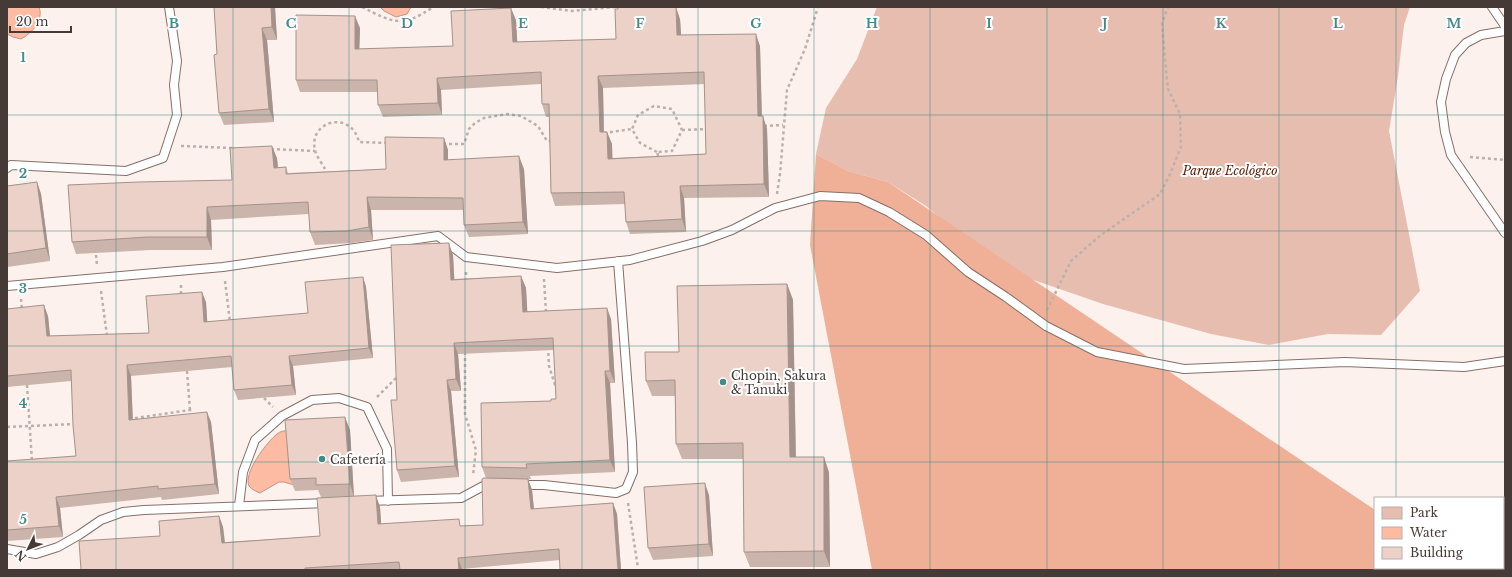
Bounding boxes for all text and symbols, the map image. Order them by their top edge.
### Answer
scale bar [10,8,71,34]
text: 20 m [16,14,48,29]
text: B [169,15,179,32]
text: C [286,15,297,32]
text: D [401,15,413,32]
text: E [518,15,528,32]
text: F [636,15,645,32]
text: G [750,15,762,32]
text: H [866,15,878,32]
text: I [986,15,992,32]
text: J [1099,15,1108,32]
text: K [1216,15,1227,32]
text: L [1333,15,1343,32]
text: M [1447,15,1462,32]
text: 1 [20,49,26,66]
park label: Parque Ecológico [1181,163,1278,178]
text: 2 [19,165,27,182]
text: 3 [19,280,27,297]
place label: Chopin, Sakura & Tanuki [731,368,827,397]
marker: Chopin, Sakura & Tanuki [718,377,728,387]
text: 4 [19,395,28,412]
place label: Cafetería [330,452,386,467]
marker: Cafetería [317,454,327,464]
legend [1374,497,1504,569]
text: Park [1410,505,1438,520]
text: 5 [19,511,27,528]
text: Water [1409,525,1447,540]
north arrow [8,529,48,569]
text: Building [1410,545,1464,560]
text: N [12,547,29,564]

